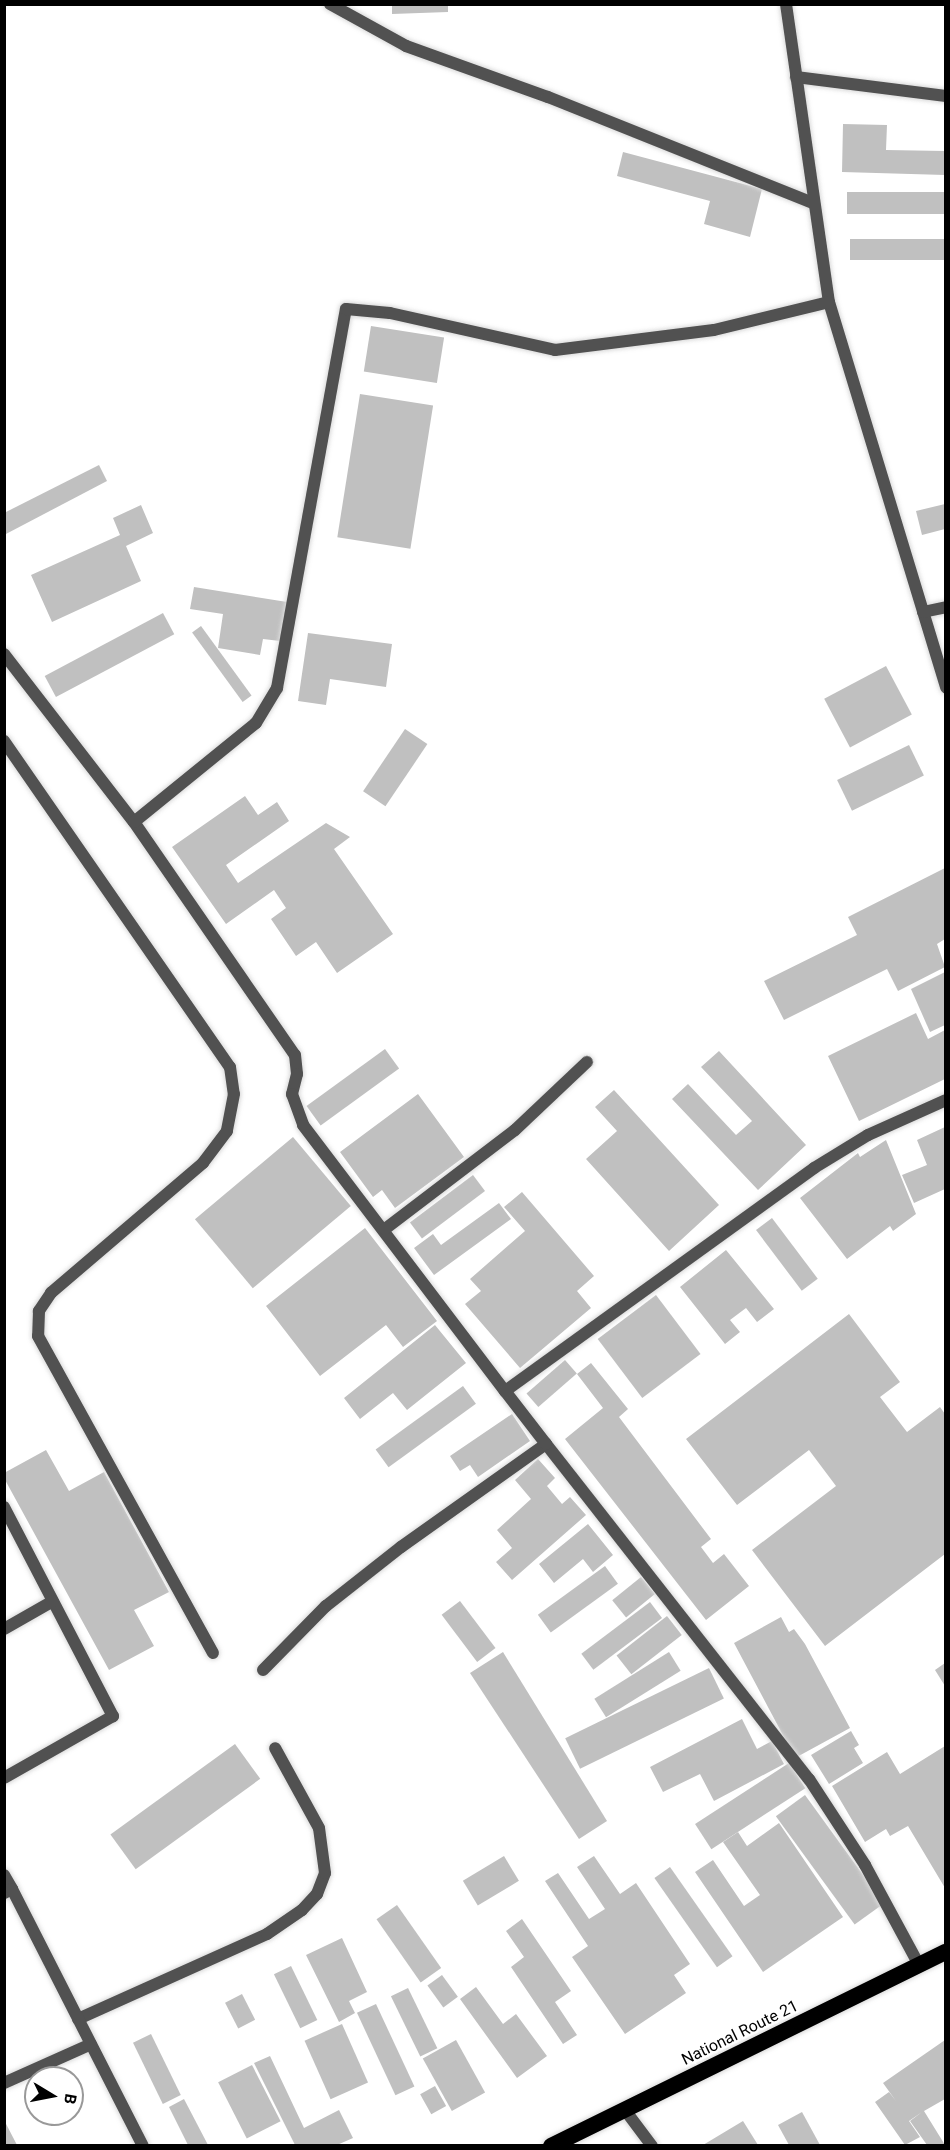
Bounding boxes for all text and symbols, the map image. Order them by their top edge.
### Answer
street label: National Route 21 [679,1996,801,2070]
north arrow [24,2066,84,2126]
text: B [60,2092,80,2106]

